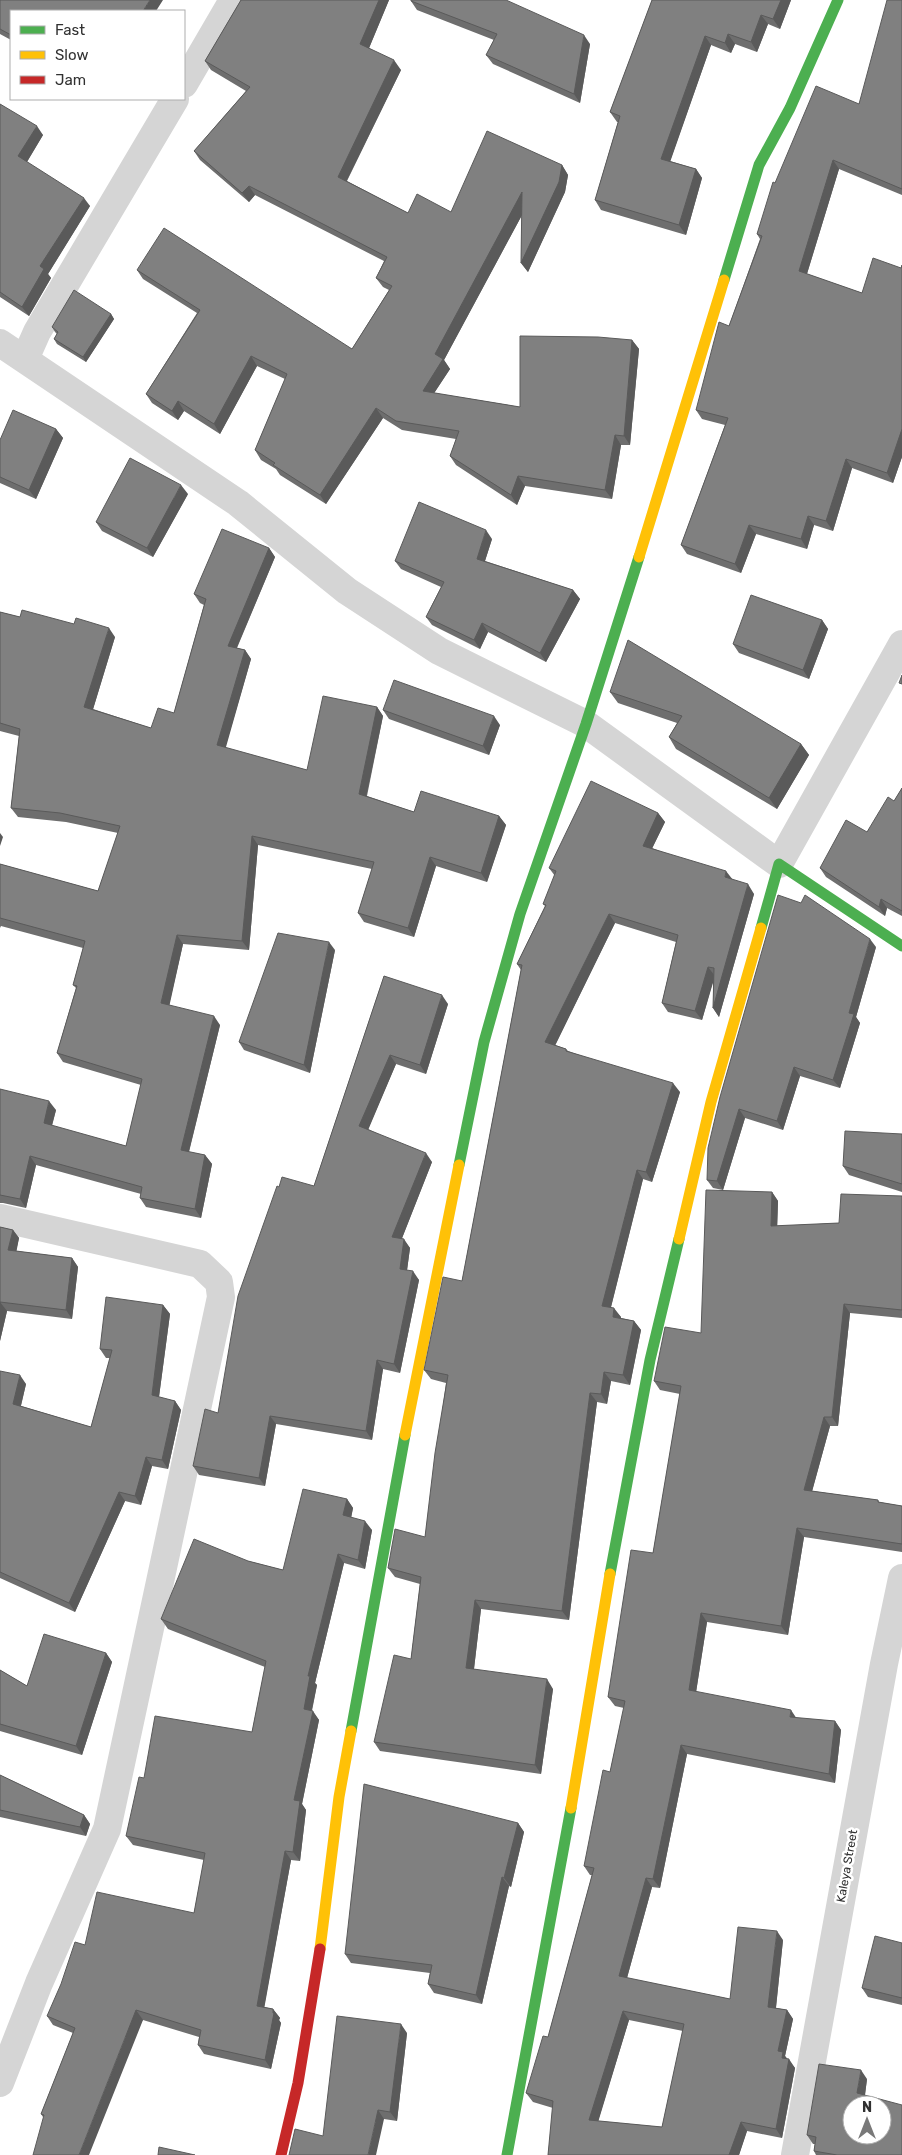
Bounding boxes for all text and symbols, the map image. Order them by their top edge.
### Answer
legend [10,10,185,100]
text: Fast [55,21,85,39]
text: Slow [55,46,88,64]
text: Jam [55,71,86,89]
street label: Kaleya Street [834,1828,860,1904]
north arrow [842,2095,892,2145]
text: N [862,2099,872,2116]

